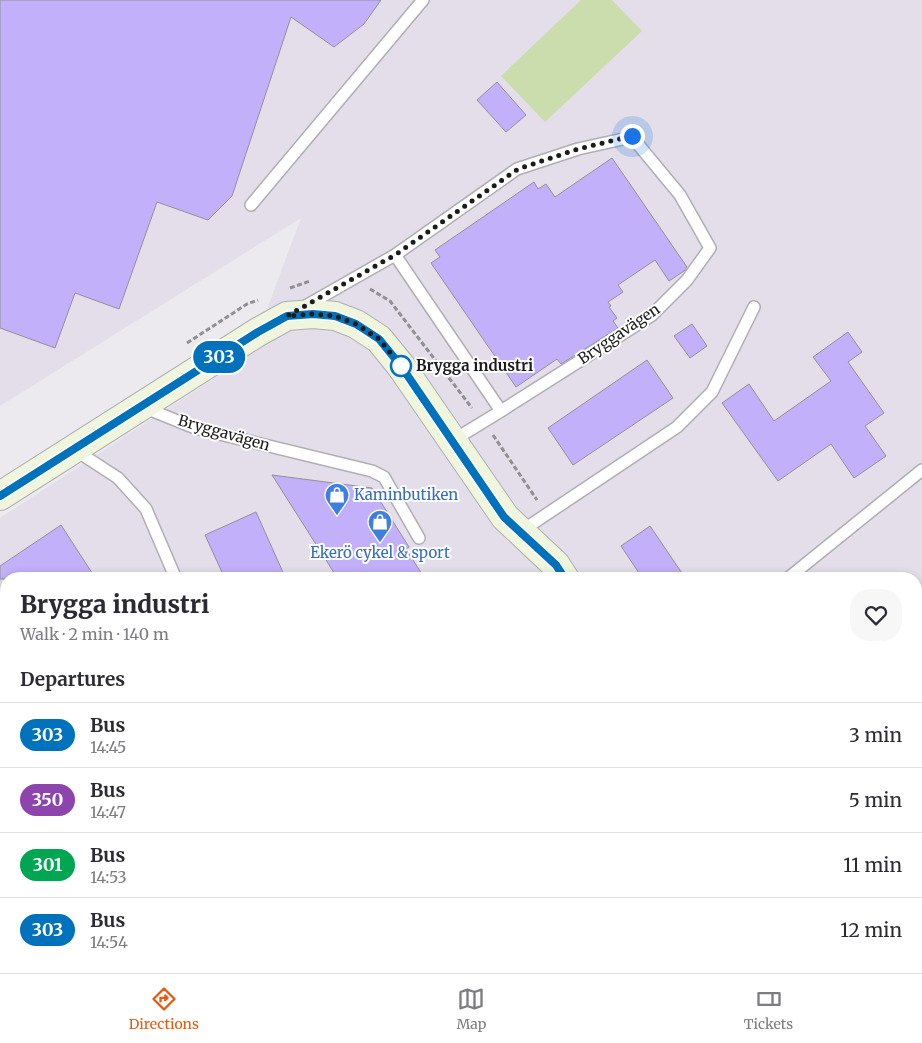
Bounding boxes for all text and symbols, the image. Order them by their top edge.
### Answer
your location [620,124,645,149]
street label: Bryggavägen [574,299,663,368]
line badge: 303 [190,341,248,373]
text: 303 [203,345,235,368]
marker: Brygga industri [390,355,412,377]
place label: Brygga industri [416,356,533,375]
street label: Bryggavägen [176,410,272,455]
shop icon: Kaminbutiken [324,482,350,516]
place label: Kaminbutiken [354,485,458,504]
shop icon: Ekerö cykel & sport [367,509,393,543]
place label: Ekerö cykel & sport [310,543,450,562]
text: Brygga industri [20,589,209,620]
button: heart [850,589,902,641]
text: Walk · 2 min · 140 m [20,624,169,644]
text: Departures [20,667,125,691]
text: Bus [90,713,125,737]
text: 303 [32,723,63,746]
text: 3 min [849,723,902,747]
text: 14:45 [90,737,126,757]
text: Bus [90,778,125,802]
text: 350 [32,788,63,811]
text: 5 min [849,788,902,812]
text: 14:47 [90,802,126,822]
text: Bus [90,843,125,867]
text: 301 [33,853,62,876]
text: 11 min [843,853,902,877]
text: 14:53 [90,867,127,887]
text: Bus [90,908,125,932]
text: 303 [32,918,63,941]
text: 12 min [840,918,902,942]
text: 14:54 [90,932,128,952]
tab: Directions [129,985,199,1033]
tab: Map [456,985,486,1033]
tab: Tickets [744,985,793,1033]

